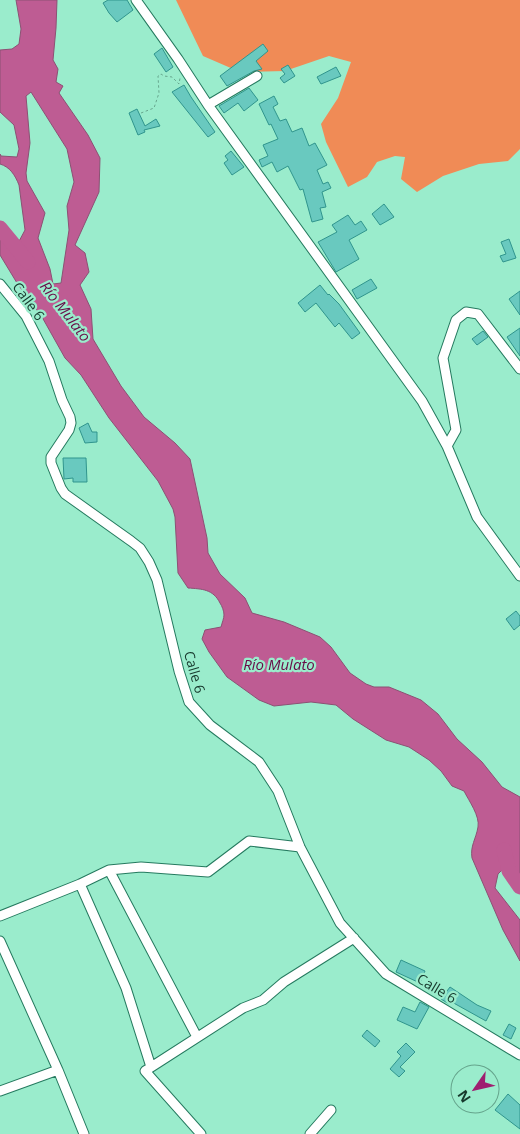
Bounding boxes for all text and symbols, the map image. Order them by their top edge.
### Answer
water label: Río Mulato [36,277,96,345]
street label: Calle 6 [9,278,49,324]
street label: Calle 6 [180,649,210,695]
water label: Río Mulato [243,654,315,674]
street label: Calle 6 [414,969,460,1007]
north arrow [450,1064,500,1114]
text: N [453,1087,475,1107]

